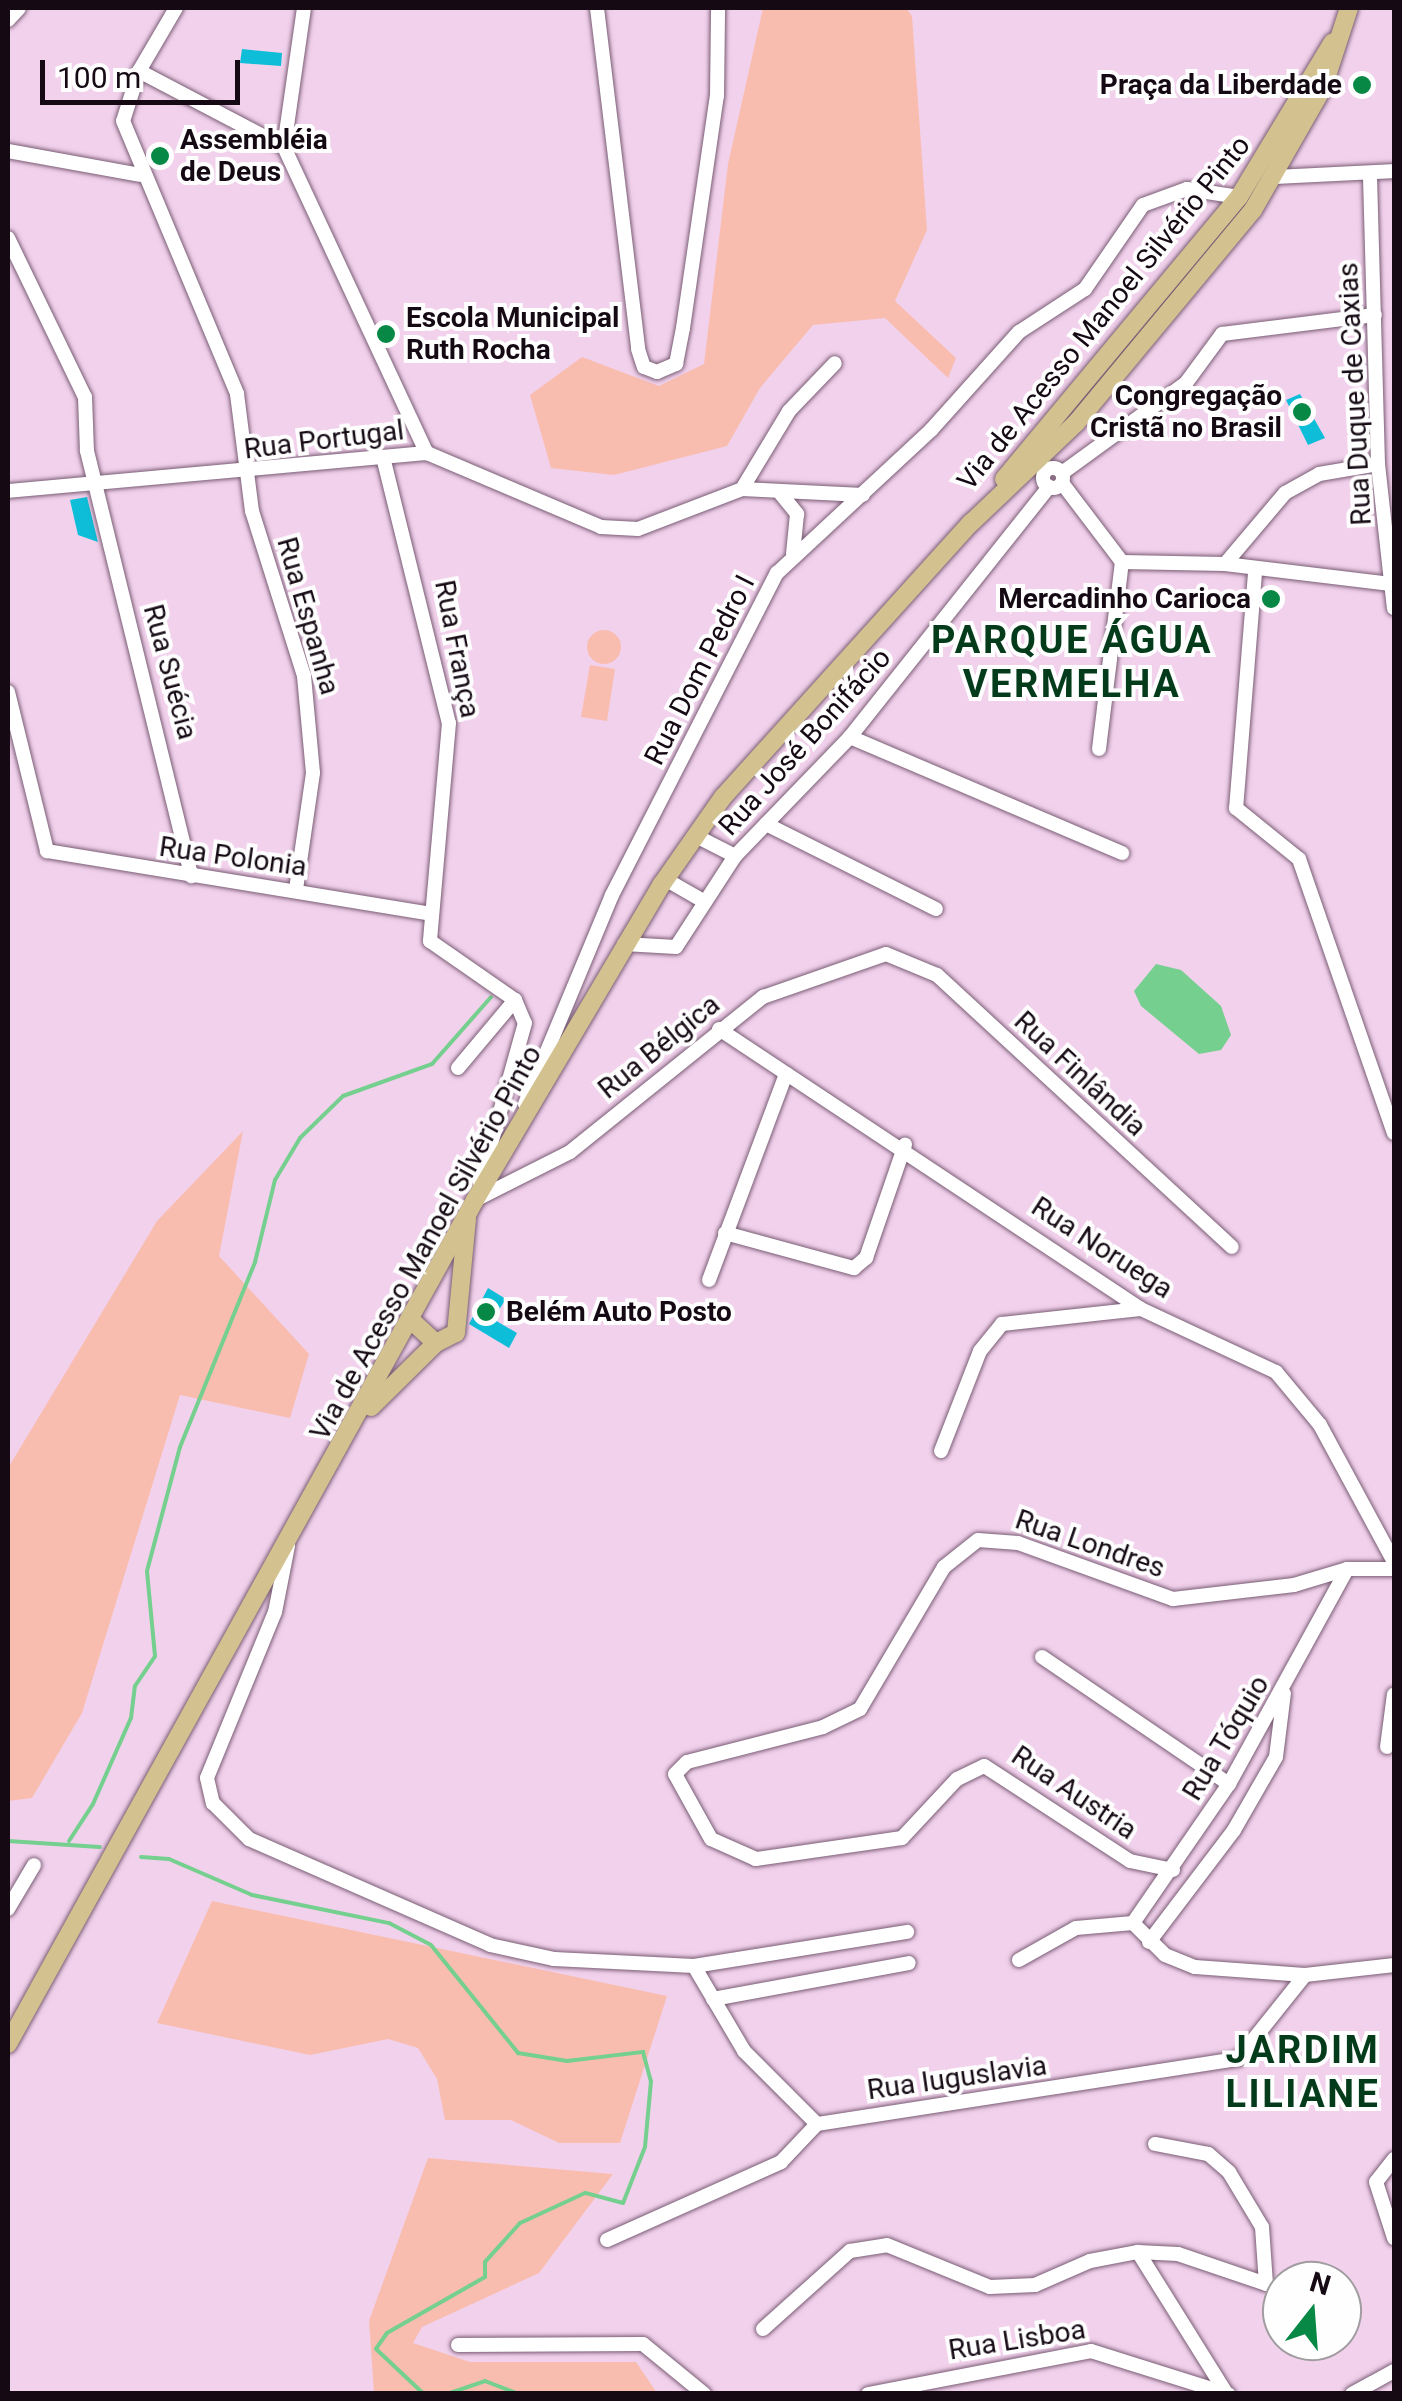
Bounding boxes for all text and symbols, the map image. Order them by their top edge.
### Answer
scale bar [45,40,245,102]
text: 100 m [57,60,141,95]
place label: Praça da Liberdade [1100,68,1342,102]
marker: Praça da Liberdade [1351,74,1373,96]
place label: Assembléia de Deus [180,123,328,189]
street label: Via de Acesso Manoel Silvério Pinto [951,129,1257,497]
marker: Assembléia de Deus [149,145,171,167]
street label: Rua Duque de Caxias [1331,262,1379,526]
place label: Escola Municipal Ruth Rocha [406,301,619,367]
marker: Escola Municipal Ruth Rocha [375,323,397,345]
place label: Congregação Cristã no Brasil [1090,379,1282,445]
marker: Congregação Cristã no Brasil [1291,401,1313,423]
street label: Rua Portugal [242,414,406,466]
street label: Rua Espanha [269,533,347,699]
street label: Rua Dom Pedro I [638,569,762,771]
street label: Rua França [427,577,487,721]
place label: Mercadinho Carioca [998,582,1251,616]
marker: Mercadinho Carioca [1260,588,1282,610]
street label: Rua Suécia [136,601,204,743]
district label: PARQUE ÁGUA VERMELHA [931,618,1213,708]
street label: Rua José Bonifácio [712,641,898,843]
street label: Rua Polonia [157,830,309,884]
street label: Rua Bélgica [592,988,726,1106]
street label: Rua Finlândia [1007,1004,1153,1144]
street label: Via de Acesso Manoel Silvério Pinto [303,1040,549,1446]
street label: Rua Noruega [1025,1190,1179,1306]
place label: Belém Auto Posto [506,1295,732,1329]
marker: Belém Auto Posto [475,1301,497,1323]
street label: Rua Londres [1011,1503,1169,1585]
street label: Rua Tóquio [1175,1669,1277,1807]
street label: Rua Austria [1005,1739,1143,1847]
district label: JARDIM LILIANE [1226,2028,1380,2118]
street label: Rua Iuguslavia [865,2049,1049,2107]
north arrow [1262,2261,1362,2361]
text: N [1306,2265,1335,2302]
street label: Rua Lisboa [946,2313,1088,2367]

